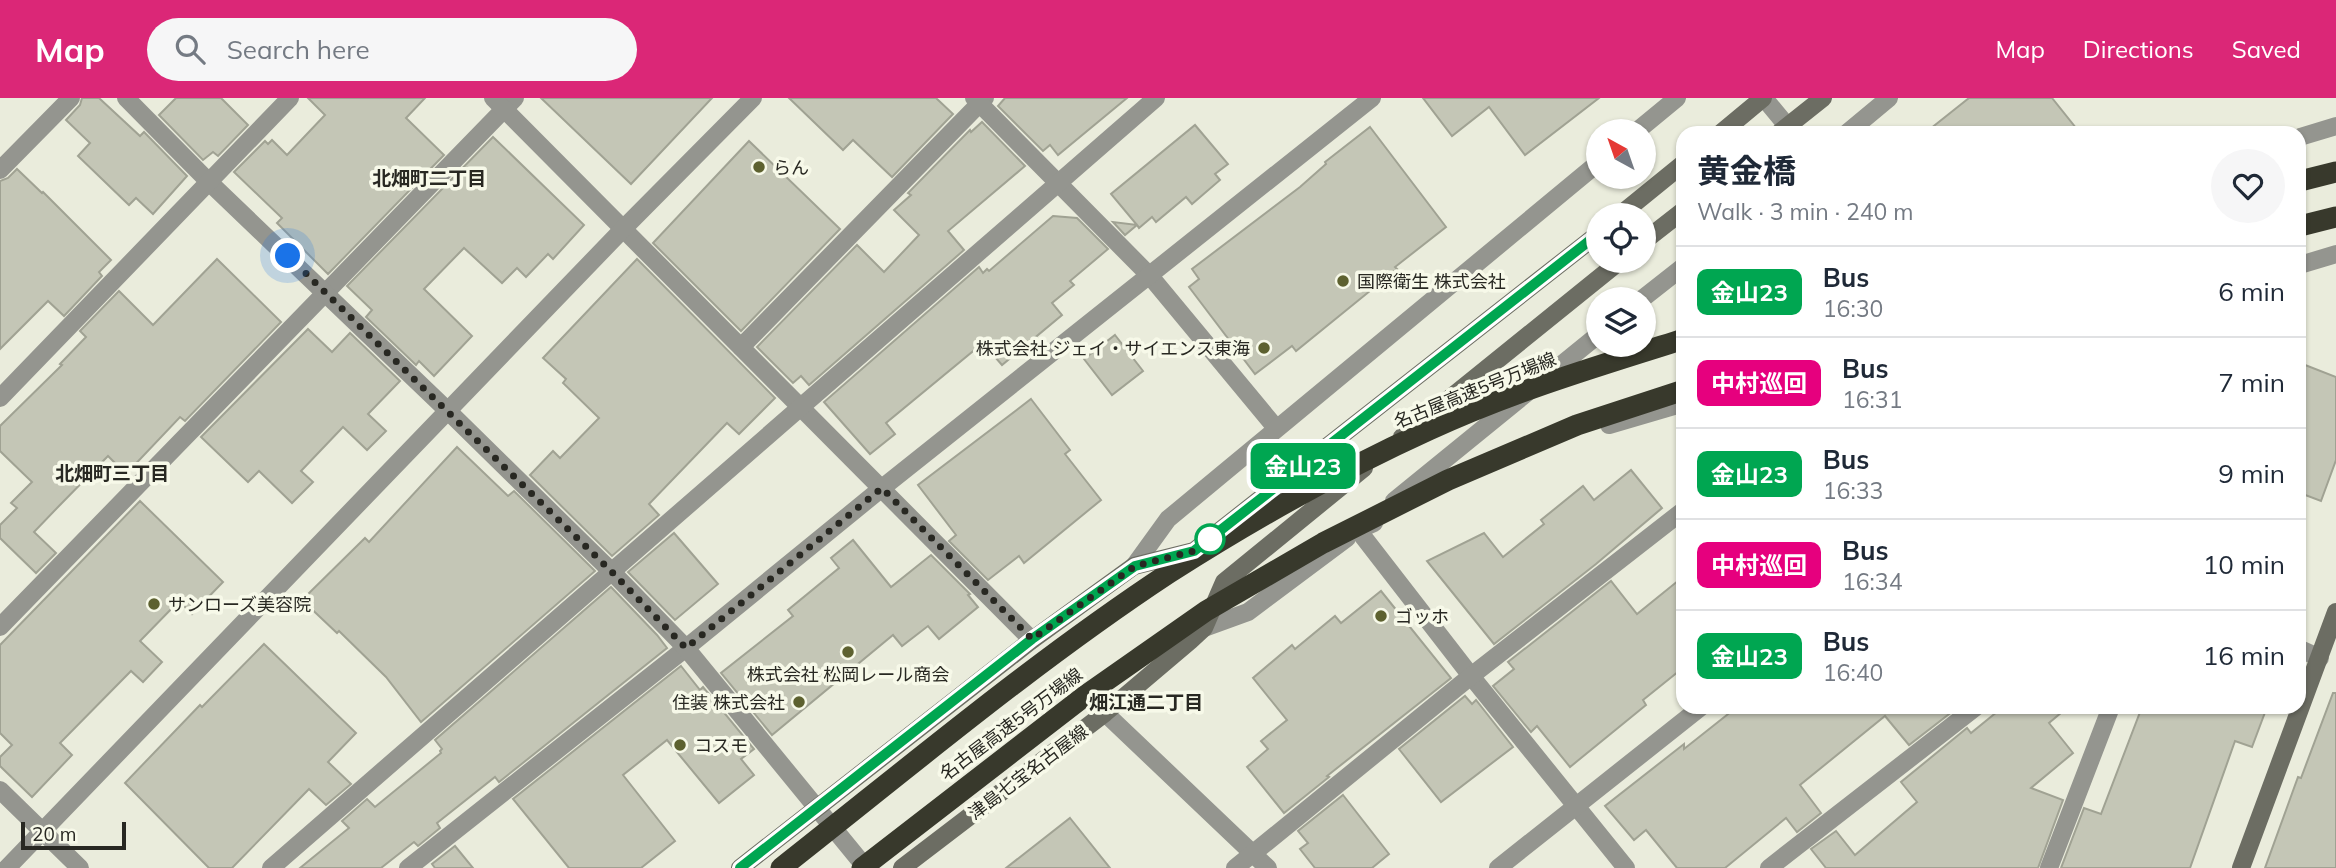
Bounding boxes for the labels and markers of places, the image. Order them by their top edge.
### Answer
place label: らん [773,156,809,179]
marker: らん [751,159,767,175]
place label: 国際衛生 株式会社 [1357,270,1506,293]
marker: 国際衛生 株式会社 [1335,273,1351,289]
place label: 株式会社 ジェイ・サイエンス東海 [976,337,1250,360]
marker: 株式会社 ジェイ・サイエンス東海 [1256,340,1272,356]
unlabelled marker [1195,524,1225,554]
place label: サンローズ美容院 [168,593,311,616]
marker: サンローズ美容院 [146,596,162,612]
place label: ゴッホ [1395,605,1449,628]
marker: ゴッホ [1373,608,1389,624]
marker: 株式会社 松岡レール商会 [840,644,856,660]
place label: 株式会社 松岡レール商会 [747,663,949,686]
place label: 住装 株式会社 [672,691,785,714]
marker: 住装 株式会社 [791,694,807,710]
place label: コスモ [694,734,748,757]
marker: コスモ [672,737,688,753]

